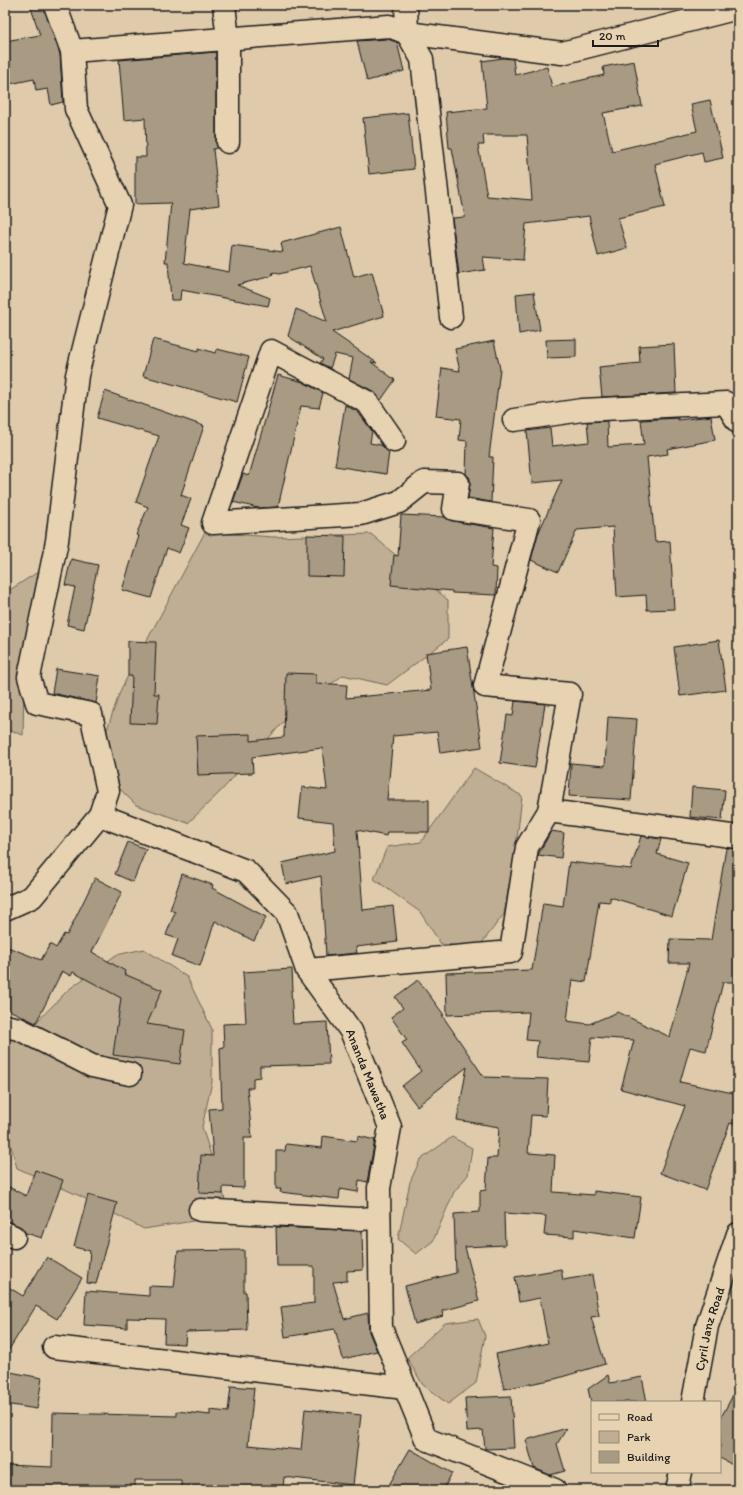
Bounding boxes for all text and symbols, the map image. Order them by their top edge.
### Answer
scale bar [593,22,658,48]
text: 20 m [599,29,626,43]
street label: Ananda Mawatha [343,1027,393,1122]
street label: Cyril Janz Road [692,1285,728,1372]
legend [591,1401,721,1473]
text: Road [627,1410,653,1424]
text: Park [627,1430,651,1444]
text: Building [627,1450,671,1464]

